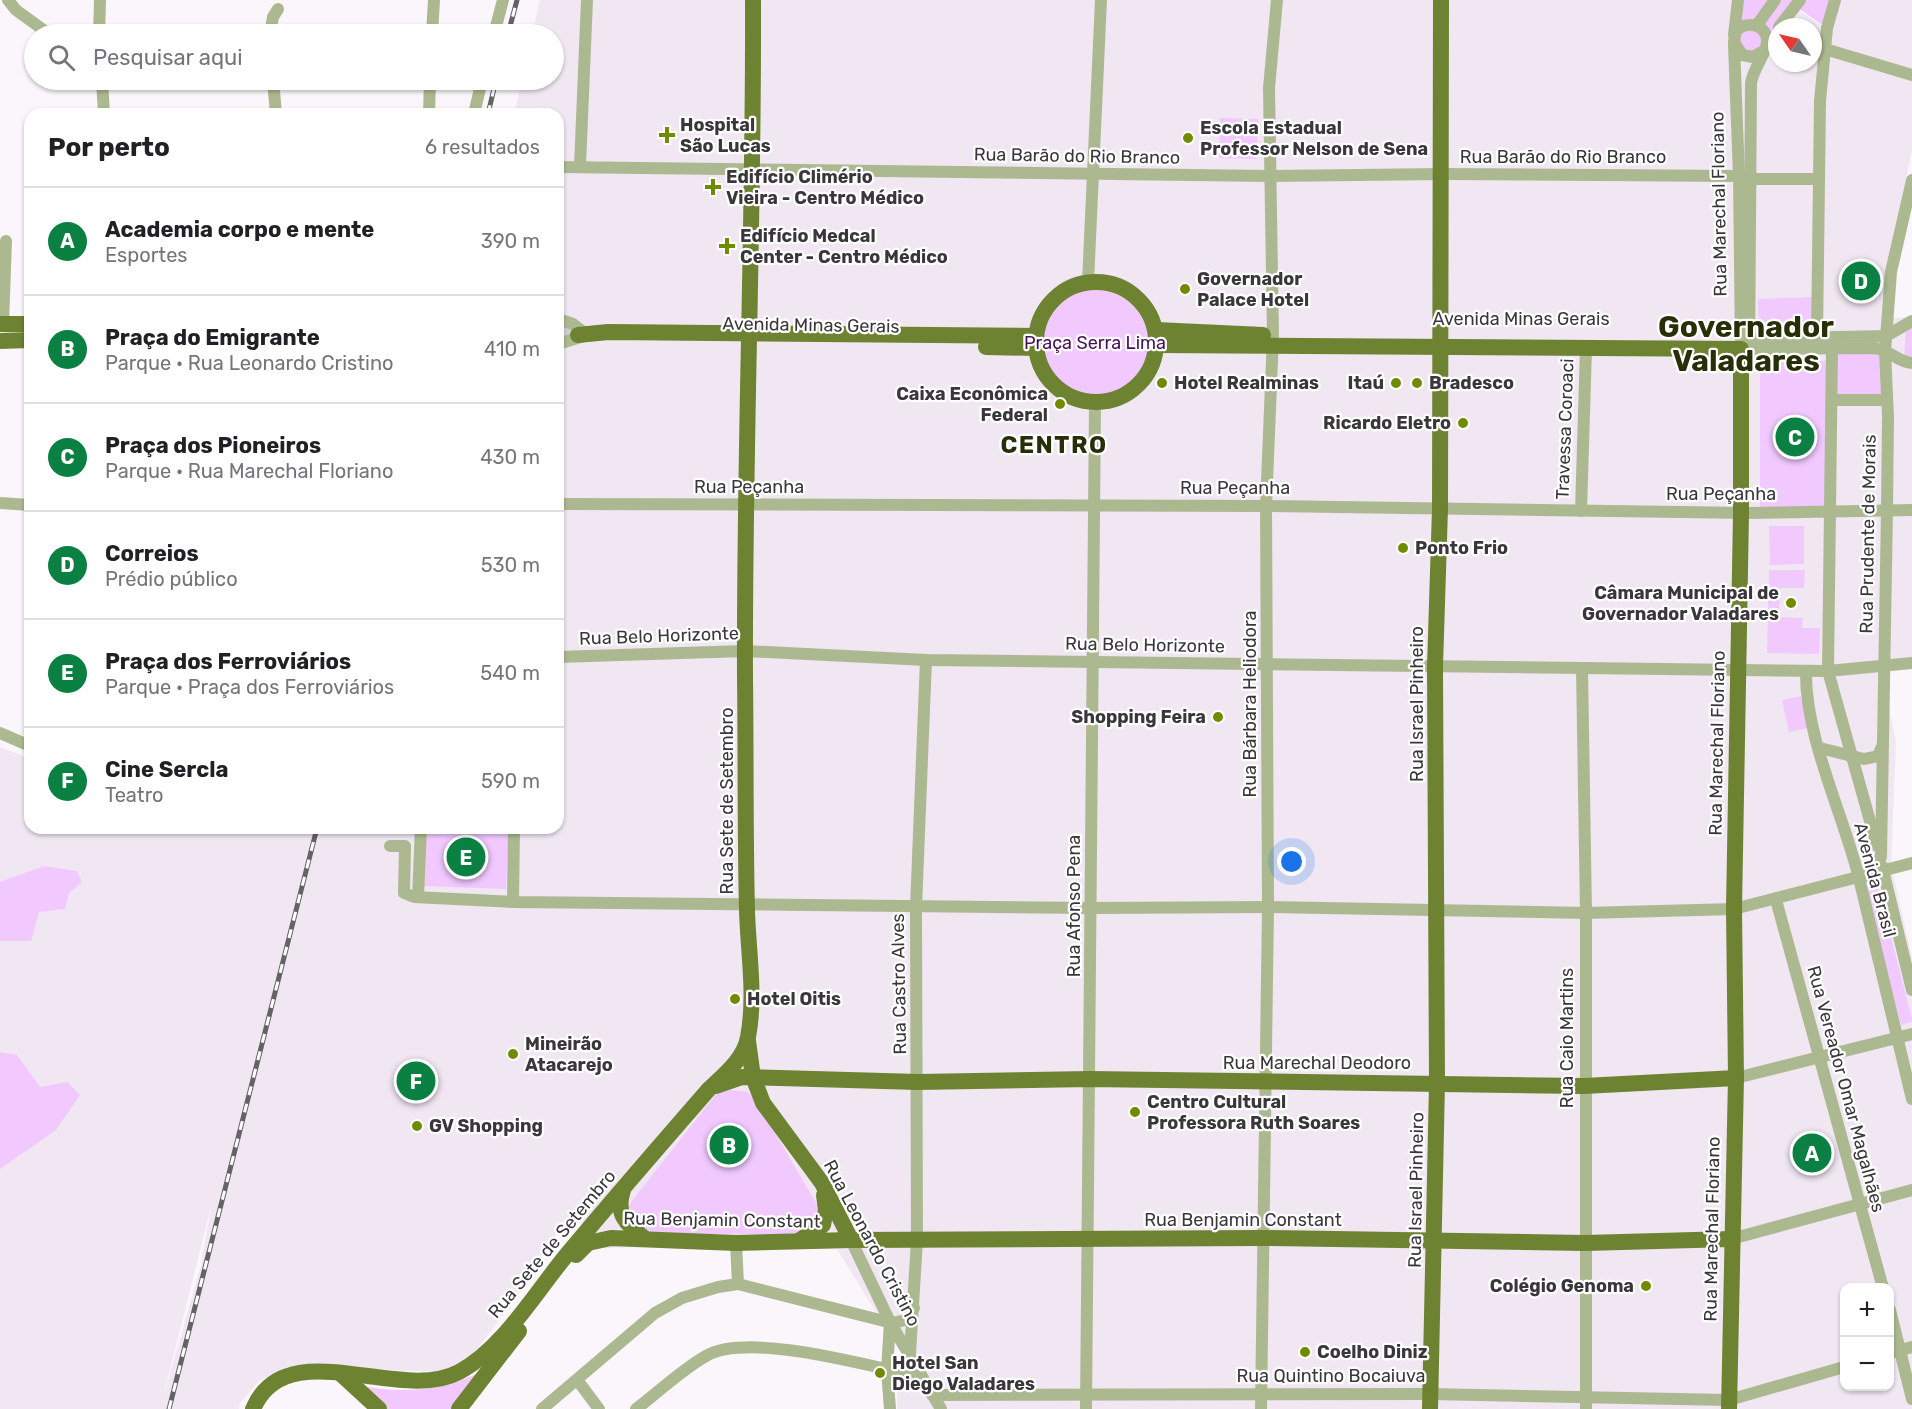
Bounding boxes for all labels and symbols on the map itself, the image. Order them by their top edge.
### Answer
north arrow [1768,18,1822,72]
street label: Rua Marechal Floriano [1706,111,1732,297]
place label: Hospital São Lucas [680,114,771,157]
place label: Escola Estadual Professor Nelson de Sena [1200,117,1428,160]
marker: Hospital São Lucas [658,126,676,144]
marker: Escola Estadual Professor Nelson de Sena [1181,131,1195,145]
street label: Rua Barão do Rio Branco [974,143,1180,169]
street label: Rua Barão do Rio Branco [1460,146,1666,168]
place label: Edifício Climério Vieira - Centro Médico [726,166,924,209]
marker: Edifício Climério Vieira - Centro Médico [704,178,722,196]
place label: Edifício Medcal Center - Centro Médico [740,225,948,268]
marker: Edifício Medcal Center - Centro Médico [718,237,736,255]
pin: D [1842,258,1880,304]
place label: Governador Palace Hotel [1197,268,1309,311]
marker: Governador Palace Hotel [1178,282,1192,296]
street label: Avenida Minas Gerais [1432,308,1610,330]
district label: Governador Valadares [1658,309,1834,379]
street label: Avenida Minas Gerais [722,312,900,338]
park label: Praça Serra Lima [1024,332,1166,354]
street label: Travessa Coroaci [1552,358,1578,500]
place label: Hotel Realminas [1174,372,1319,394]
place label: Itaú [1348,372,1384,394]
place label: Bradesco [1429,372,1514,394]
marker: Hotel Realminas [1155,376,1169,390]
marker: Itaú [1389,376,1403,390]
marker: Bradesco [1410,376,1424,390]
place label: Caixa Econômica Federal [896,383,1048,426]
marker: Caixa Econômica Federal [1053,397,1067,411]
place label: Ricardo Eletro [1323,412,1451,434]
pin: C [1776,414,1814,460]
marker: Ricardo Eletro [1456,416,1470,430]
district label: CENTRO [1000,431,1108,459]
street label: Rua Prudente de Morais [1855,434,1881,634]
street label: Rua Peçanha [694,476,804,498]
street label: Rua Peçanha [1180,477,1290,499]
street label: Rua Peçanha [1666,483,1776,505]
place label: Ponto Frio [1415,537,1508,559]
marker: Ponto Frio [1396,541,1410,555]
place label: Câmara Municipal de Governador Valadares [1582,582,1779,625]
marker: Câmara Municipal de Governador Valadares [1784,596,1798,610]
street label: Rua Bárbara Heliodora [1239,610,1261,798]
street label: Rua Belo Horizonte [579,622,739,650]
street label: Rua Israel Pinheiro [1406,626,1428,782]
street label: Rua Belo Horizonte [1065,633,1225,657]
street label: Rua Marechal Floriano [1704,650,1730,836]
place label: Shopping Feira [1071,706,1206,728]
street label: Rua Sete de Setembro [716,708,738,894]
marker: Shopping Feira [1211,710,1225,724]
street label: Avenida Brasil [1849,820,1901,940]
pin: E [446,834,486,880]
street label: Rua Afonso Pena [1063,835,1085,977]
your location [1277,847,1306,876]
street label: Rua Castro Alves [887,913,911,1055]
street label: Rua Vereador Omar Magalhães [1802,963,1890,1215]
street label: Rua Caio Martins [1556,968,1578,1108]
place label: Hotel Oitis [747,988,841,1010]
marker: Hotel Oitis [728,992,742,1006]
place label: Mineirão Atacarejo [525,1033,613,1076]
marker: Mineirão Atacarejo [506,1047,520,1061]
street label: Rua Marechal Deodoro [1223,1052,1411,1074]
pin: F [396,1058,436,1104]
place label: Centro Cultural Professora Ruth Soares [1147,1091,1360,1134]
marker: Centro Cultural Professora Ruth Soares [1128,1105,1142,1119]
street label: Rua Israel Pinheiro [1404,1112,1428,1268]
place label: GV Shopping [429,1115,543,1137]
marker: GV Shopping [410,1119,424,1133]
pin: B [710,1122,748,1168]
pin: A [1792,1130,1832,1176]
street label: Rua Marechal Floriano [1699,1136,1725,1322]
street label: Rua Leonardo Cristino [819,1156,925,1330]
street label: Rua Sete de Setembro [483,1165,621,1323]
street label: Rua Benjamin Constant [623,1207,821,1233]
street label: Rua Benjamin Constant [1144,1209,1342,1231]
place label: Colégio Genoma [1490,1275,1634,1297]
marker: Colégio Genoma [1639,1279,1653,1293]
place label: Coelho Diniz [1317,1341,1428,1363]
marker: Coelho Diniz [1298,1345,1312,1359]
place label: Hotel San Diego Valadares [892,1352,1035,1395]
street label: Rua Quintino Bocaiuva [1236,1365,1426,1387]
marker: Hotel San Diego Valadares [873,1366,887,1380]

